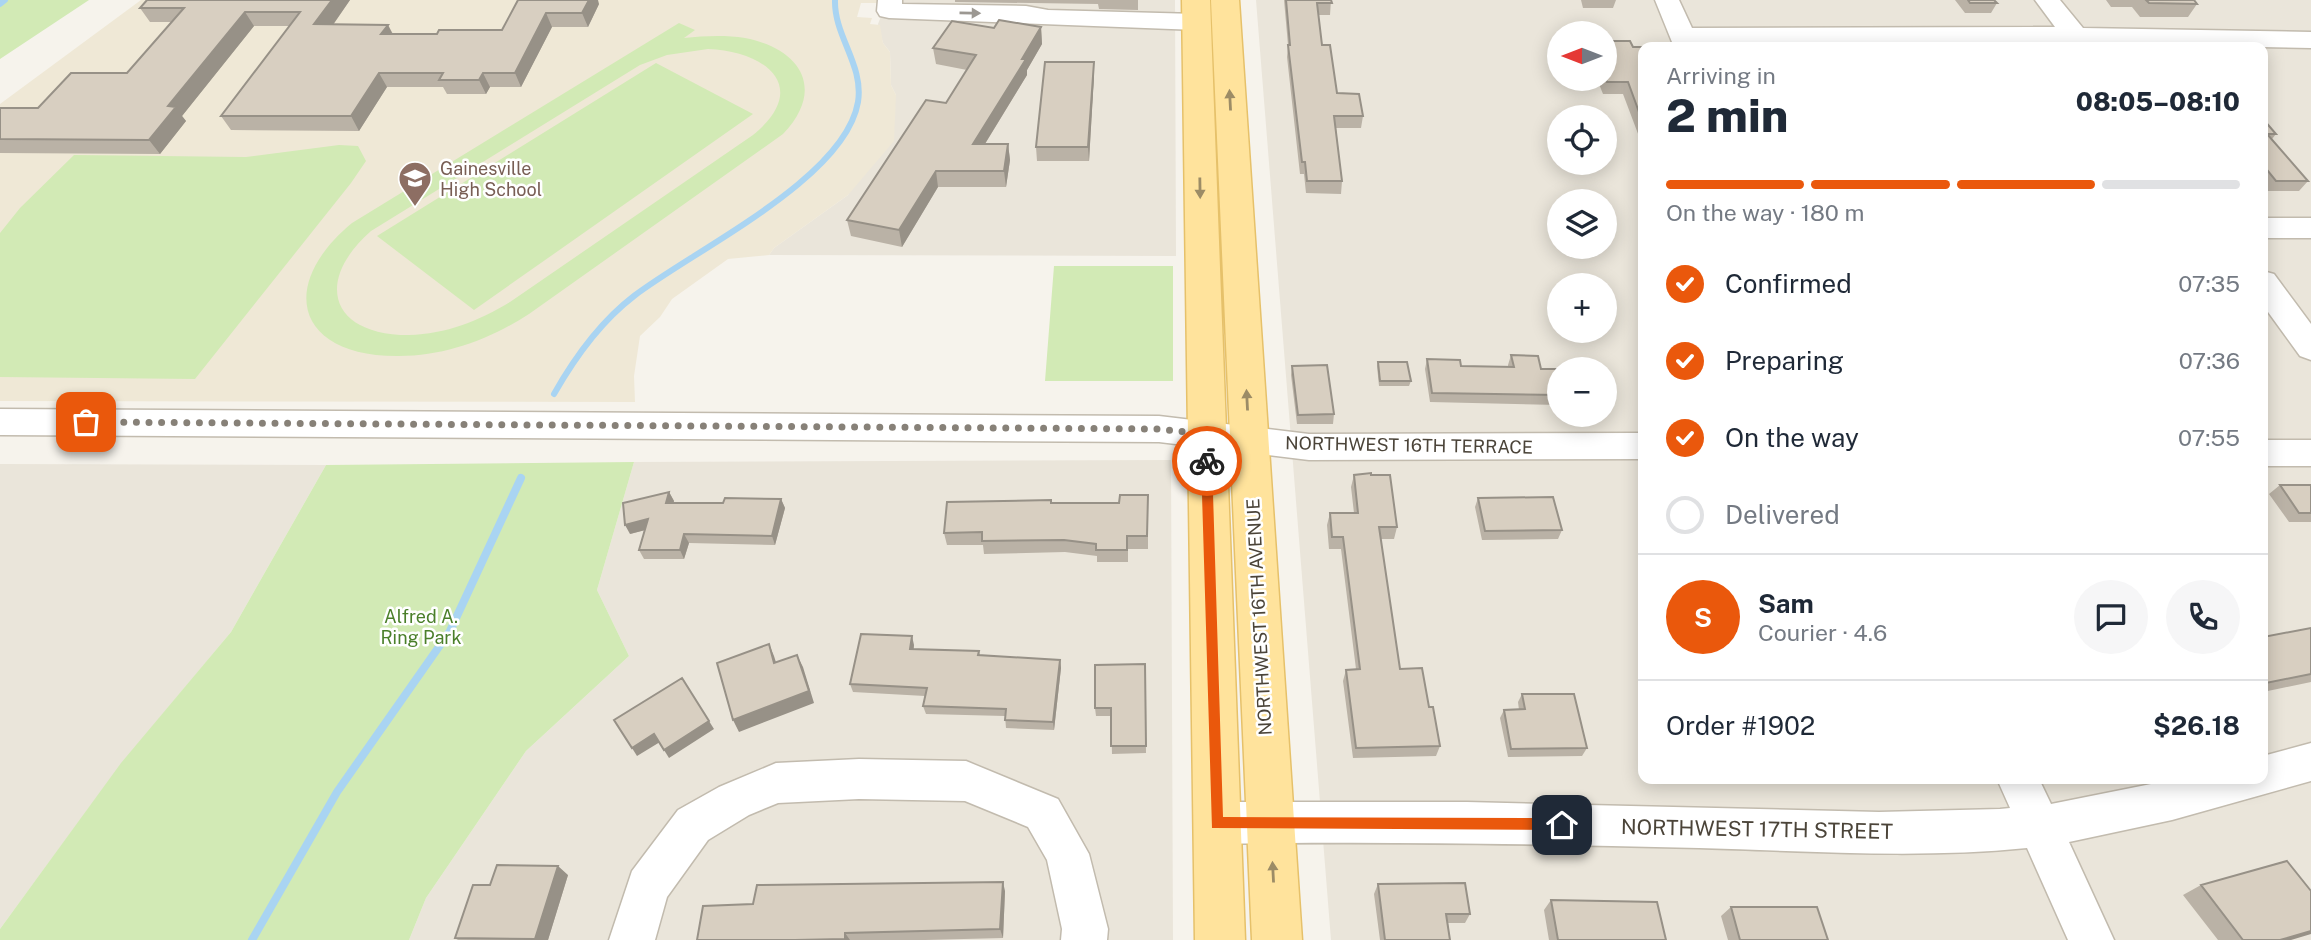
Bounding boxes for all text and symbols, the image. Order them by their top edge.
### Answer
one-way arrow [960,7,982,18]
north arrow [1547,21,1617,91]
map controls [1547,21,1617,427]
text: Arriving in [1666,62,1776,89]
text: 08:05–08:10 [2076,86,2240,117]
one-way arrow [1224,88,1235,110]
text: 2 min [1666,88,1788,142]
button: locate [1547,105,1617,175]
place label: Gainesville High School [440,158,542,200]
school or university icon: Gainesville High School [396,159,434,208]
one-way arrow [1195,178,1206,200]
button: layers [1547,189,1617,259]
text: On the way · 180 m [1666,199,1864,226]
icon: check [1666,265,1704,303]
text: Confirmed [1725,268,1852,299]
text: 07:35 [2178,270,2240,297]
button: + [1547,273,1617,343]
icon: check [1666,342,1704,380]
text: Preparing [1725,345,1844,376]
text: 07:36 [2179,347,2240,374]
button: − [1547,357,1617,427]
one-way arrow [1241,389,1252,411]
pin [56,392,116,452]
icon: bag [67,403,105,441]
icon: check [1666,419,1704,457]
text: On the way [1725,422,1859,453]
text: 07:55 [2178,424,2240,451]
courier [1172,426,1242,496]
street label: NORTHWEST 16TH TERRACE [1285,432,1533,458]
icon: bike [1188,442,1226,480]
street label: NORTHWEST 16TH AVENUE [1242,498,1276,736]
text: Delivered [1725,499,1840,530]
button: chat [2074,580,2148,654]
button: phone [2166,580,2240,654]
text: Sam [1758,588,1814,619]
text: S [1694,602,1712,633]
park label: Alfred A. Ring Park [381,606,461,648]
text: Courier · 4.6 [1758,619,1887,646]
text: Order #1902 [1666,710,1815,741]
text: $26.18 [2153,710,2240,741]
pin [1532,795,1592,855]
icon: home [1543,806,1581,844]
street label: NORTHWEST 17TH STREET [1621,814,1893,844]
one-way arrow [1268,861,1279,883]

